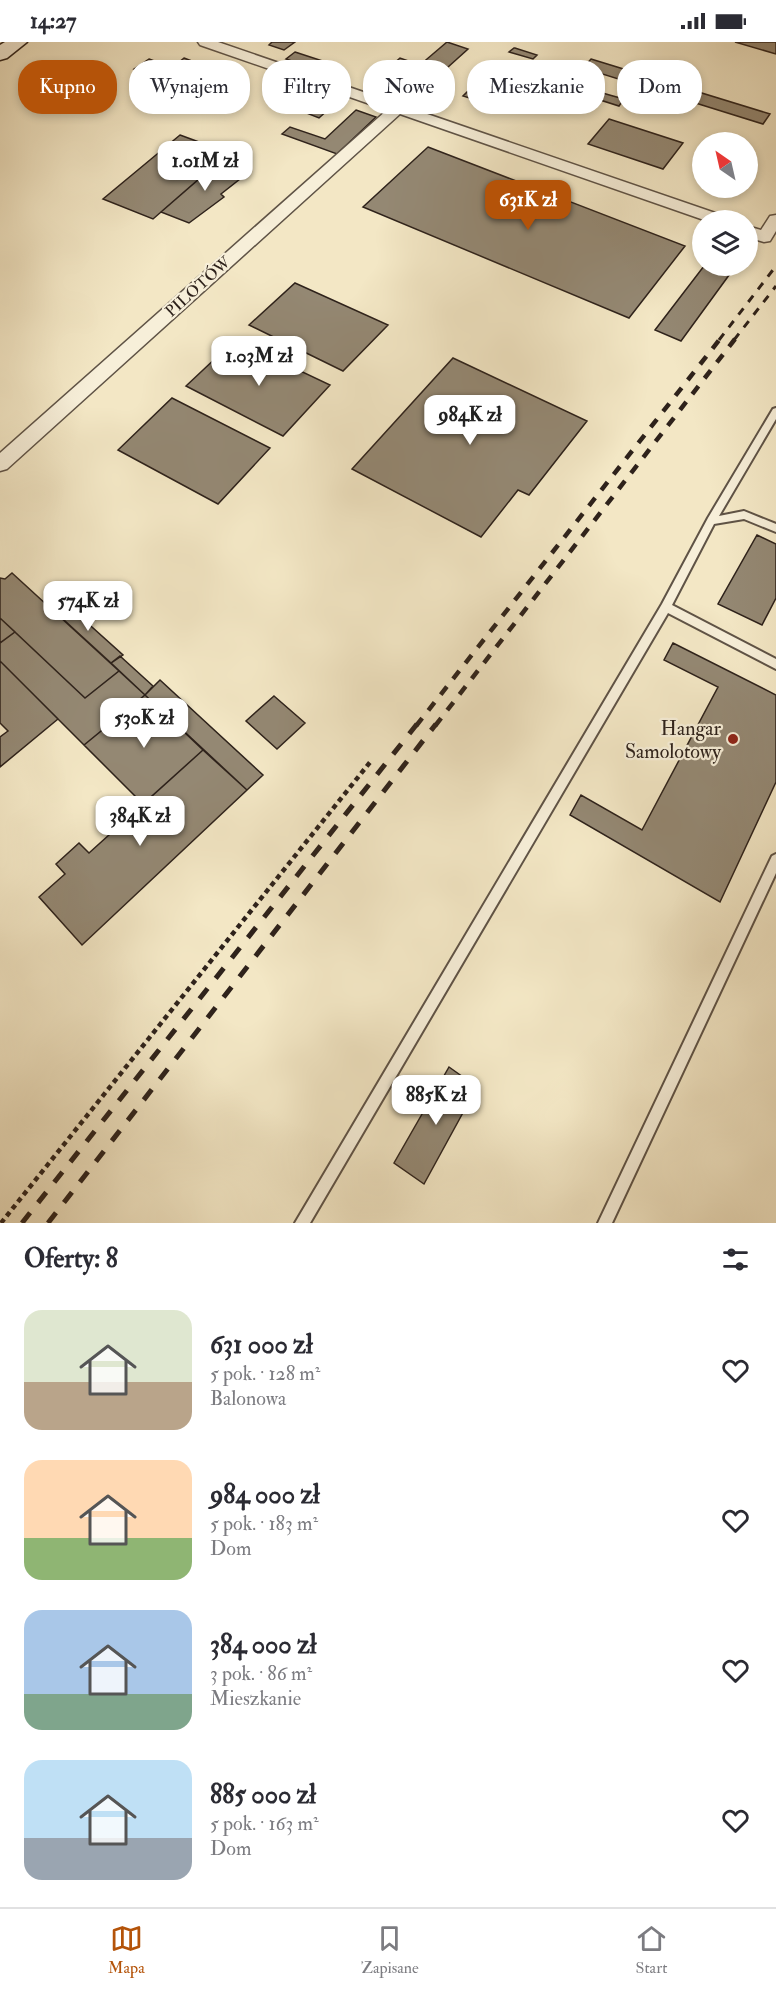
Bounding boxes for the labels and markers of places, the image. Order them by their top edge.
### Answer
pin: 1.01M zł [143,141,267,192]
pin: 631K zł [473,180,583,231]
pin: 1.03M zł [197,336,321,387]
pin: 984K zł [415,395,525,446]
pin: 574K zł [33,581,143,632]
pin: 530K zł [89,698,199,749]
place label: Hangar Samolotowy [625,716,722,764]
marker: Hangar Samolotowy [726,732,740,746]
pin: 384K zł [85,796,195,847]
pin: 885K zł [381,1075,491,1126]

